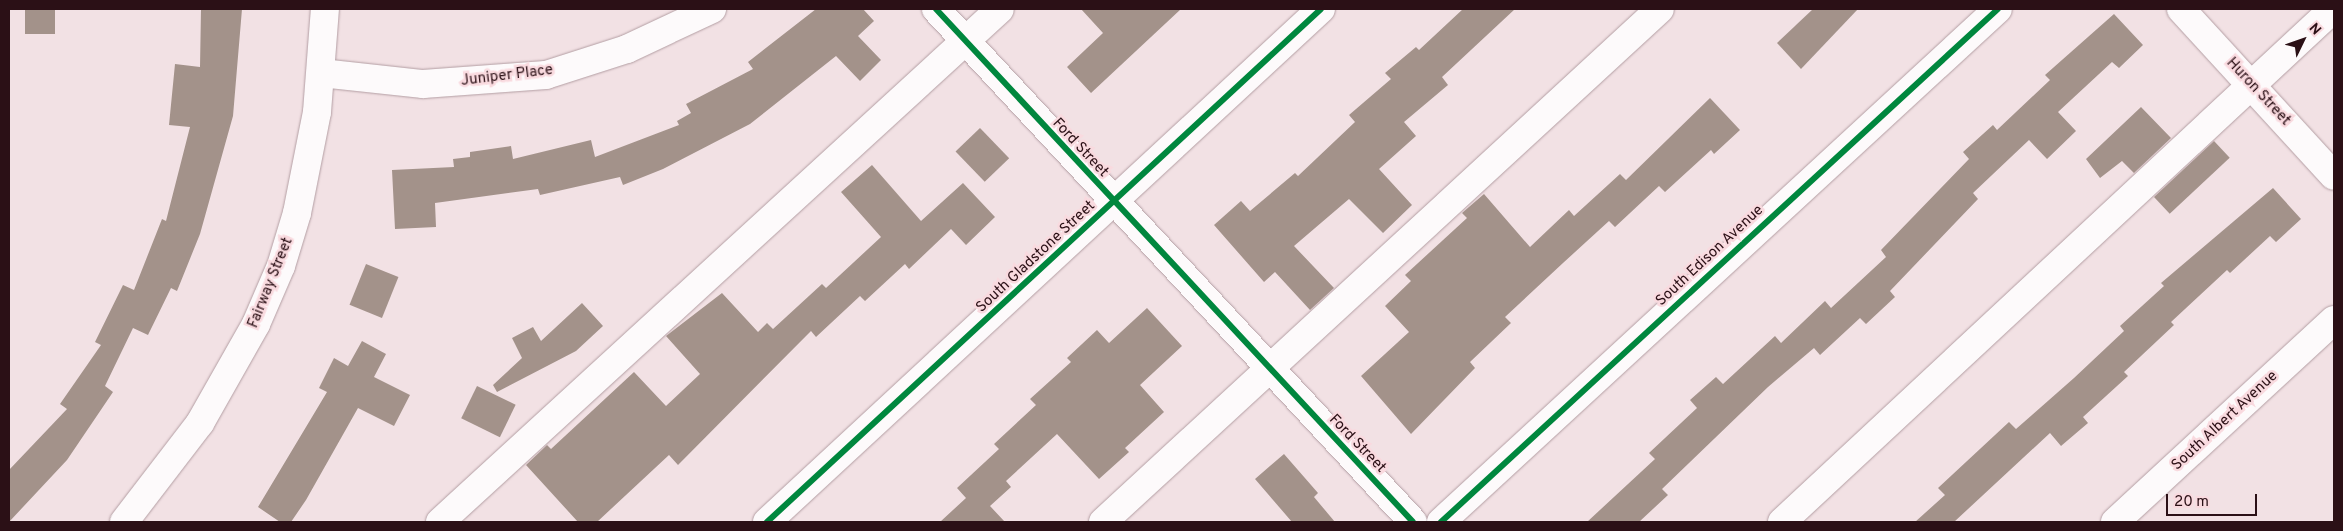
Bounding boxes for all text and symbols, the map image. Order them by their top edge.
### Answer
north arrow [2278,15,2328,65]
text: N [2305,20,2324,39]
street label: Huron Street [2222,54,2294,130]
street label: Juniper Place [460,61,554,91]
street label: Ford Street [1048,115,1112,181]
street label: South Gladstone Street [973,197,1099,317]
street label: South Edison Avenue [1652,201,1768,311]
street label: Fairway Street [245,235,297,331]
street label: South Albert Avenue [2168,367,2282,475]
street label: Ford Street [1325,411,1389,477]
scale bar [2168,484,2259,516]
text: 20 m [2174,493,2209,512]

